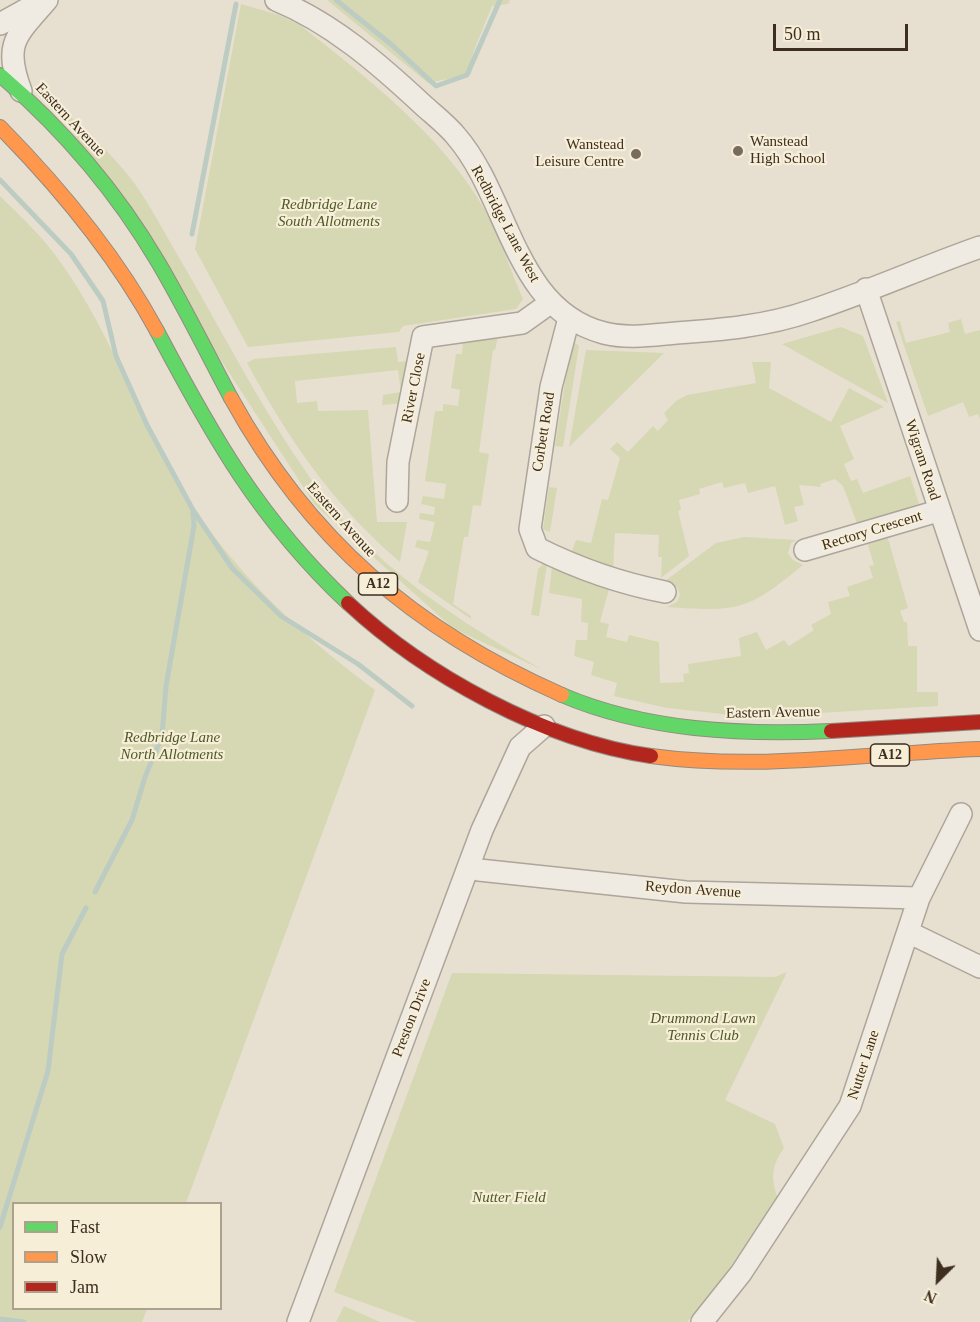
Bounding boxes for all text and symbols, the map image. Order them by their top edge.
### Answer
scale bar [776,12,911,50]
text: 50 m [784,24,821,44]
street label: Eastern Avenue [31,79,109,161]
place label: Wanstead High School [750,133,825,168]
place label: Wanstead Leisure Centre [535,136,624,171]
marker: Wanstead High School [731,144,745,158]
marker: Wanstead Leisure Centre [629,147,643,161]
street label: Redbridge Lane West [467,163,543,285]
park label: Redbridge Lane South Allotments [278,196,380,231]
street label: River Close [398,351,430,425]
street label: Corbett Road [529,391,559,473]
street label: Wigram Road [900,417,944,503]
street label: Eastern Avenue [303,479,379,561]
street label: Rectory Crescent [820,507,924,555]
road number: A12 [358,573,398,595]
street label: Eastern Avenue [726,703,820,723]
park label: Redbridge Lane North Allotments [121,729,223,764]
road number: A12 [870,744,910,766]
street label: Reydon Avenue [645,878,741,902]
street label: Preston Drive [389,976,435,1060]
park label: Drummond Lawn Tennis Club [650,1010,756,1045]
street label: Nutter Lane [844,1028,884,1102]
park label: Nutter Field [472,1189,546,1207]
legend [12,1202,222,1310]
text: Fast [70,1217,100,1237]
text: Slow [70,1247,107,1267]
north arrow [908,1250,968,1310]
text: Jam [70,1277,99,1297]
text: N [922,1287,939,1307]

